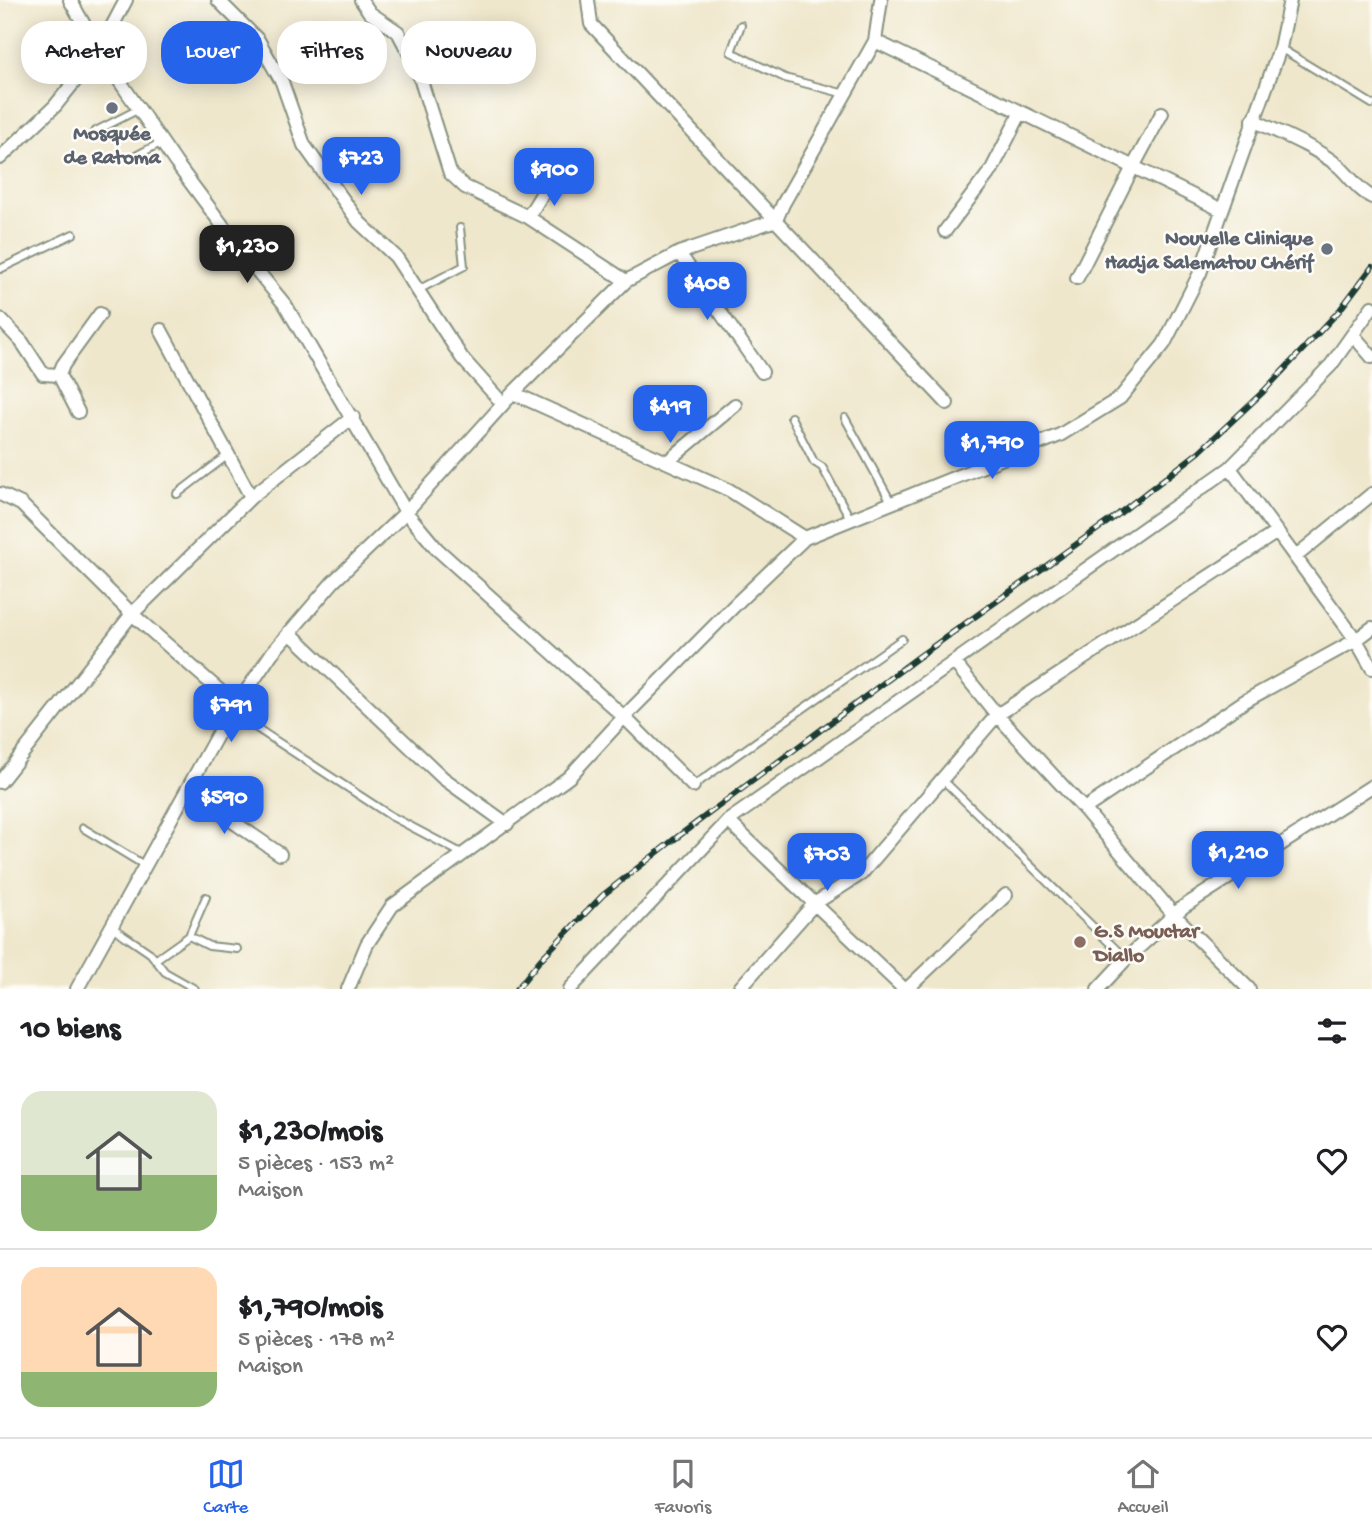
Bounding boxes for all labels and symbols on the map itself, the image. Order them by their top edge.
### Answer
marker: Mosquée de Ratoma [104,100,120,116]
place label: Mosquée de Ratoma [64,123,162,172]
pin: $723 [320,138,402,197]
pin: $900 [513,148,595,208]
pin: $1,230 [190,226,304,285]
place label: Nouvelle Clinique Hadja Salematou Chérif [1105,228,1316,277]
marker: Nouvelle Clinique Hadja Salematou Chérif [1319,241,1335,257]
pin: $408 [666,262,748,322]
pin: $419 [629,386,711,445]
pin: $1,790 [935,421,1049,481]
pin: $791 [190,684,272,744]
pin: $590 [183,776,265,836]
pin: $1,210 [1181,832,1295,891]
pin: $703 [786,834,868,893]
place label: G.S Mouctar Diallo [1092,921,1201,970]
marker: G.S Mouctar Diallo [1072,934,1088,950]

